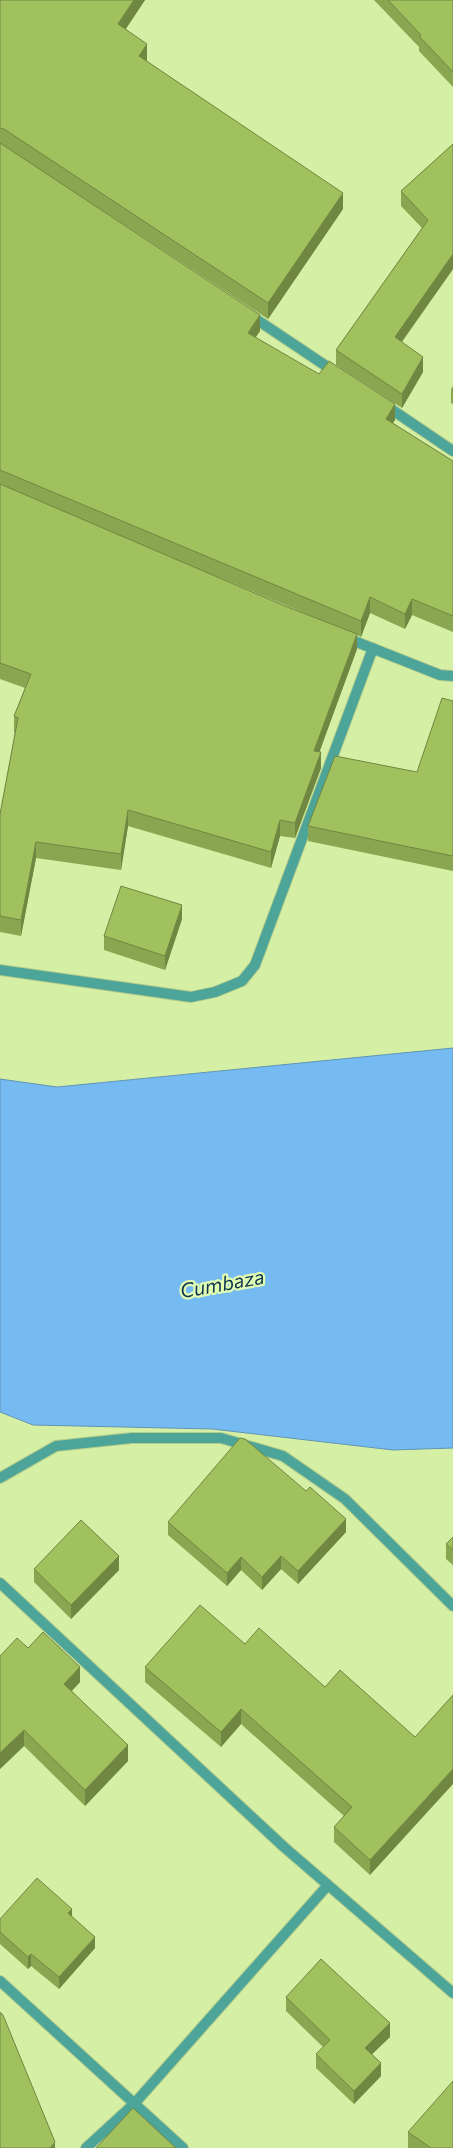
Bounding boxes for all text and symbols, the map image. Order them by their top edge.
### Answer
water label: Cumbaza [178,1264,266,1302]

